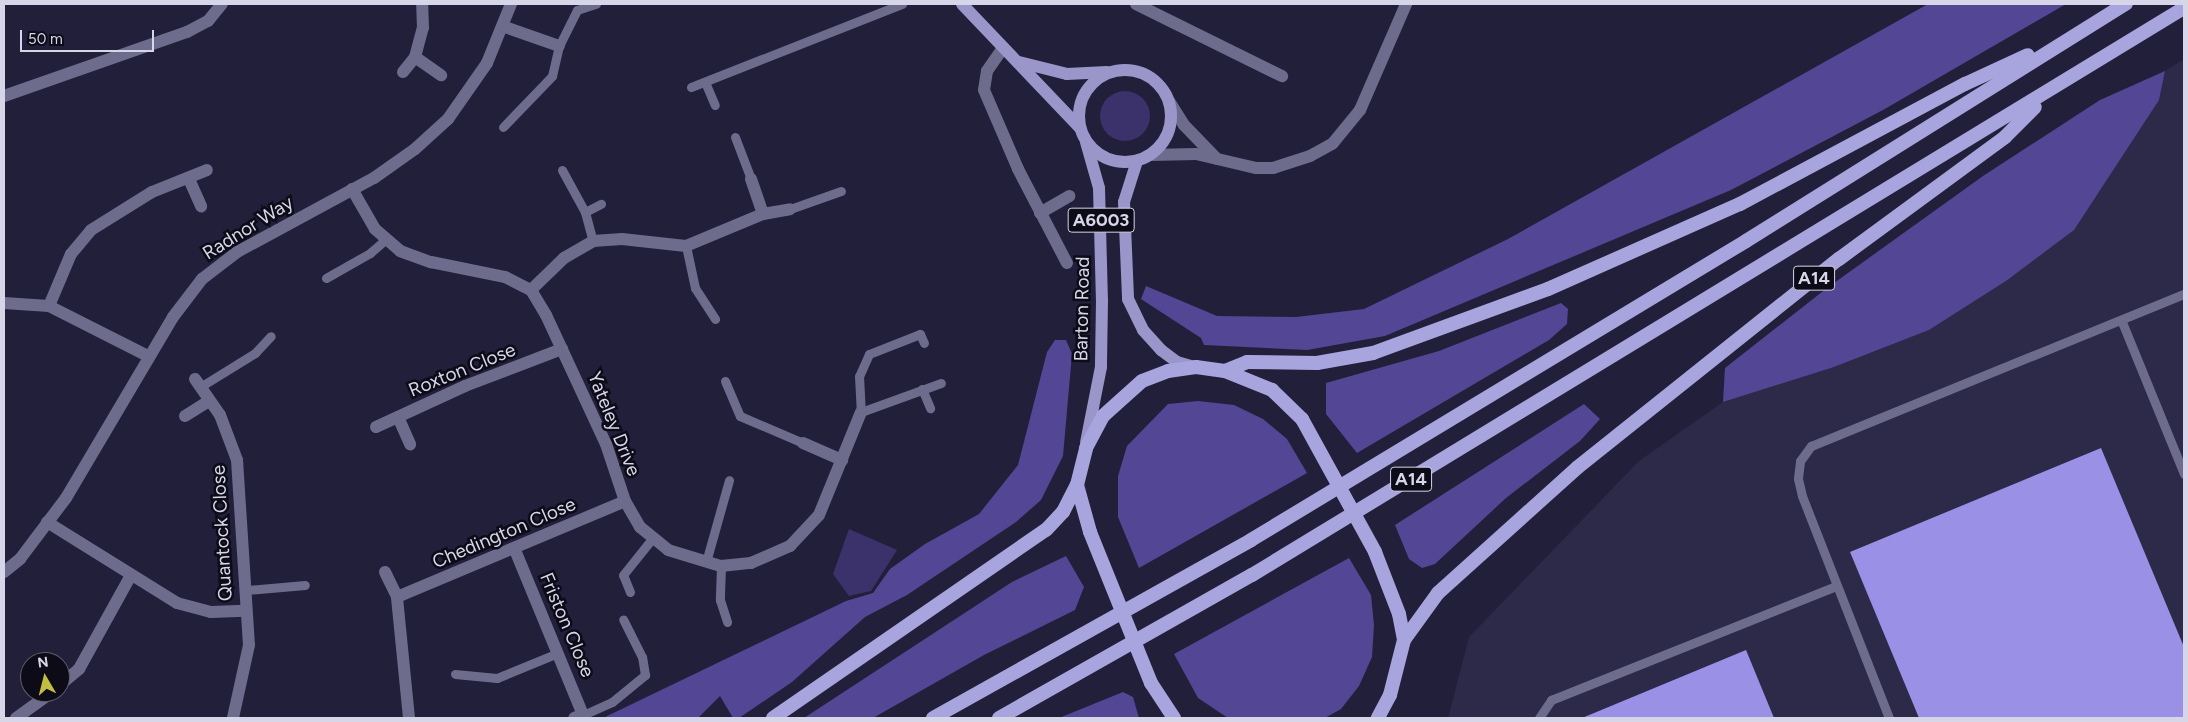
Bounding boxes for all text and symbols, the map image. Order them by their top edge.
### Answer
scale bar [22,20,156,52]
text: 50 m [28,30,63,48]
street label: Radnor Way [199,191,297,265]
road number: A6003 [1067,204,1135,236]
street label: Barton Road [1070,256,1094,362]
road number: A14 [1793,262,1835,294]
street label: Roxton Close [405,338,519,402]
street label: Yateley Drive [583,369,645,479]
street label: Quantock Close [207,464,237,602]
road number: A14 [1390,464,1432,494]
street label: Chedington Close [429,493,579,573]
street label: Friston Close [535,569,599,681]
north arrow [20,652,70,702]
text: N [36,653,50,672]

